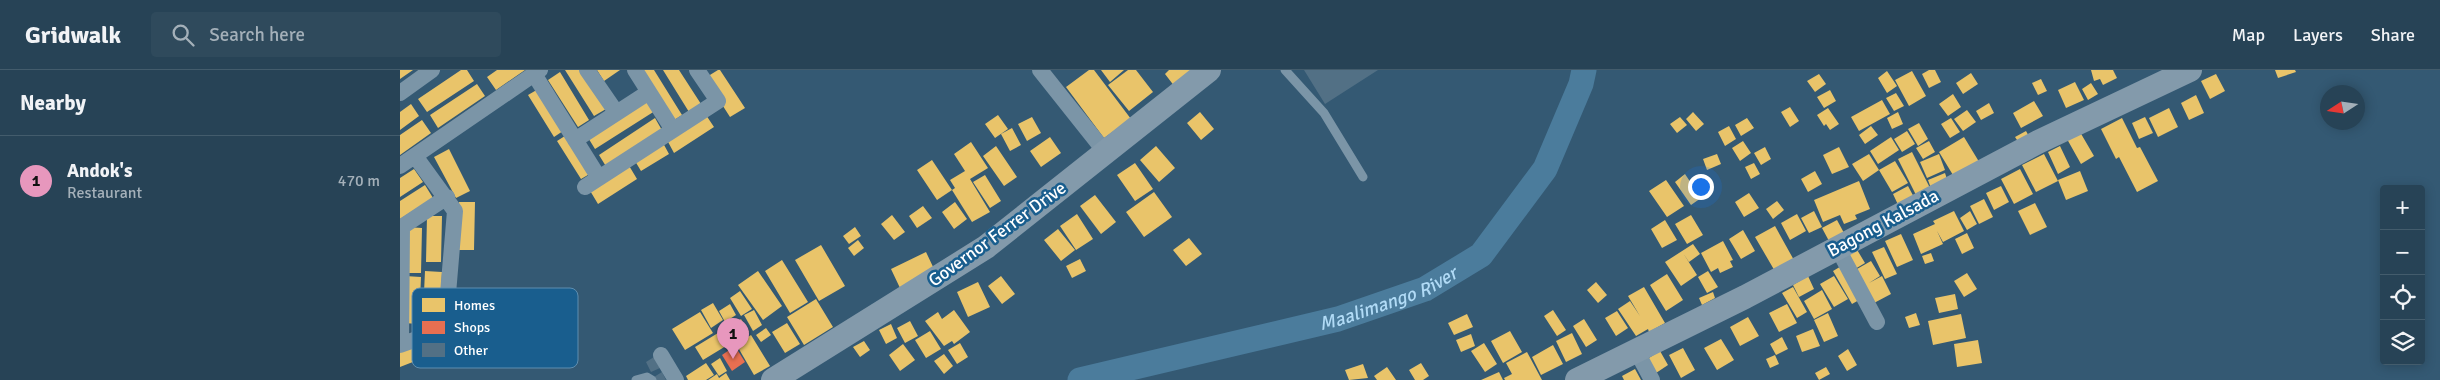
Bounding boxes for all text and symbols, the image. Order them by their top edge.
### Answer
search box [151,12,501,57]
text: Gridwalk [25,20,121,50]
icon: search [169,21,197,49]
text: Search here [209,23,305,47]
text: Map [2232,24,2265,46]
text: Layers [2293,24,2343,46]
text: Share [2371,24,2415,46]
north arrow [2320,85,2365,130]
text: Nearby [20,90,86,116]
text: Andok's [67,159,132,183]
text: 1 [32,171,40,191]
text: 470 m [338,171,380,191]
your location [1688,174,1714,200]
street label: Governor Ferrer Drive [924,177,1070,291]
text: Restaurant [67,183,142,203]
street label: Bagong Kalsada [1824,184,1942,262]
map controls [2380,185,2425,365]
button: + [2380,185,2425,230]
button: − [2380,230,2425,275]
water label: Maalimango River [1317,260,1464,336]
button: locate [2380,275,2425,320]
legend [412,288,578,368]
text: Homes [454,297,495,314]
pin: 1 [717,318,749,359]
text: Shops [454,319,490,336]
button: layers [2380,320,2425,365]
text: Other [454,342,489,359]

